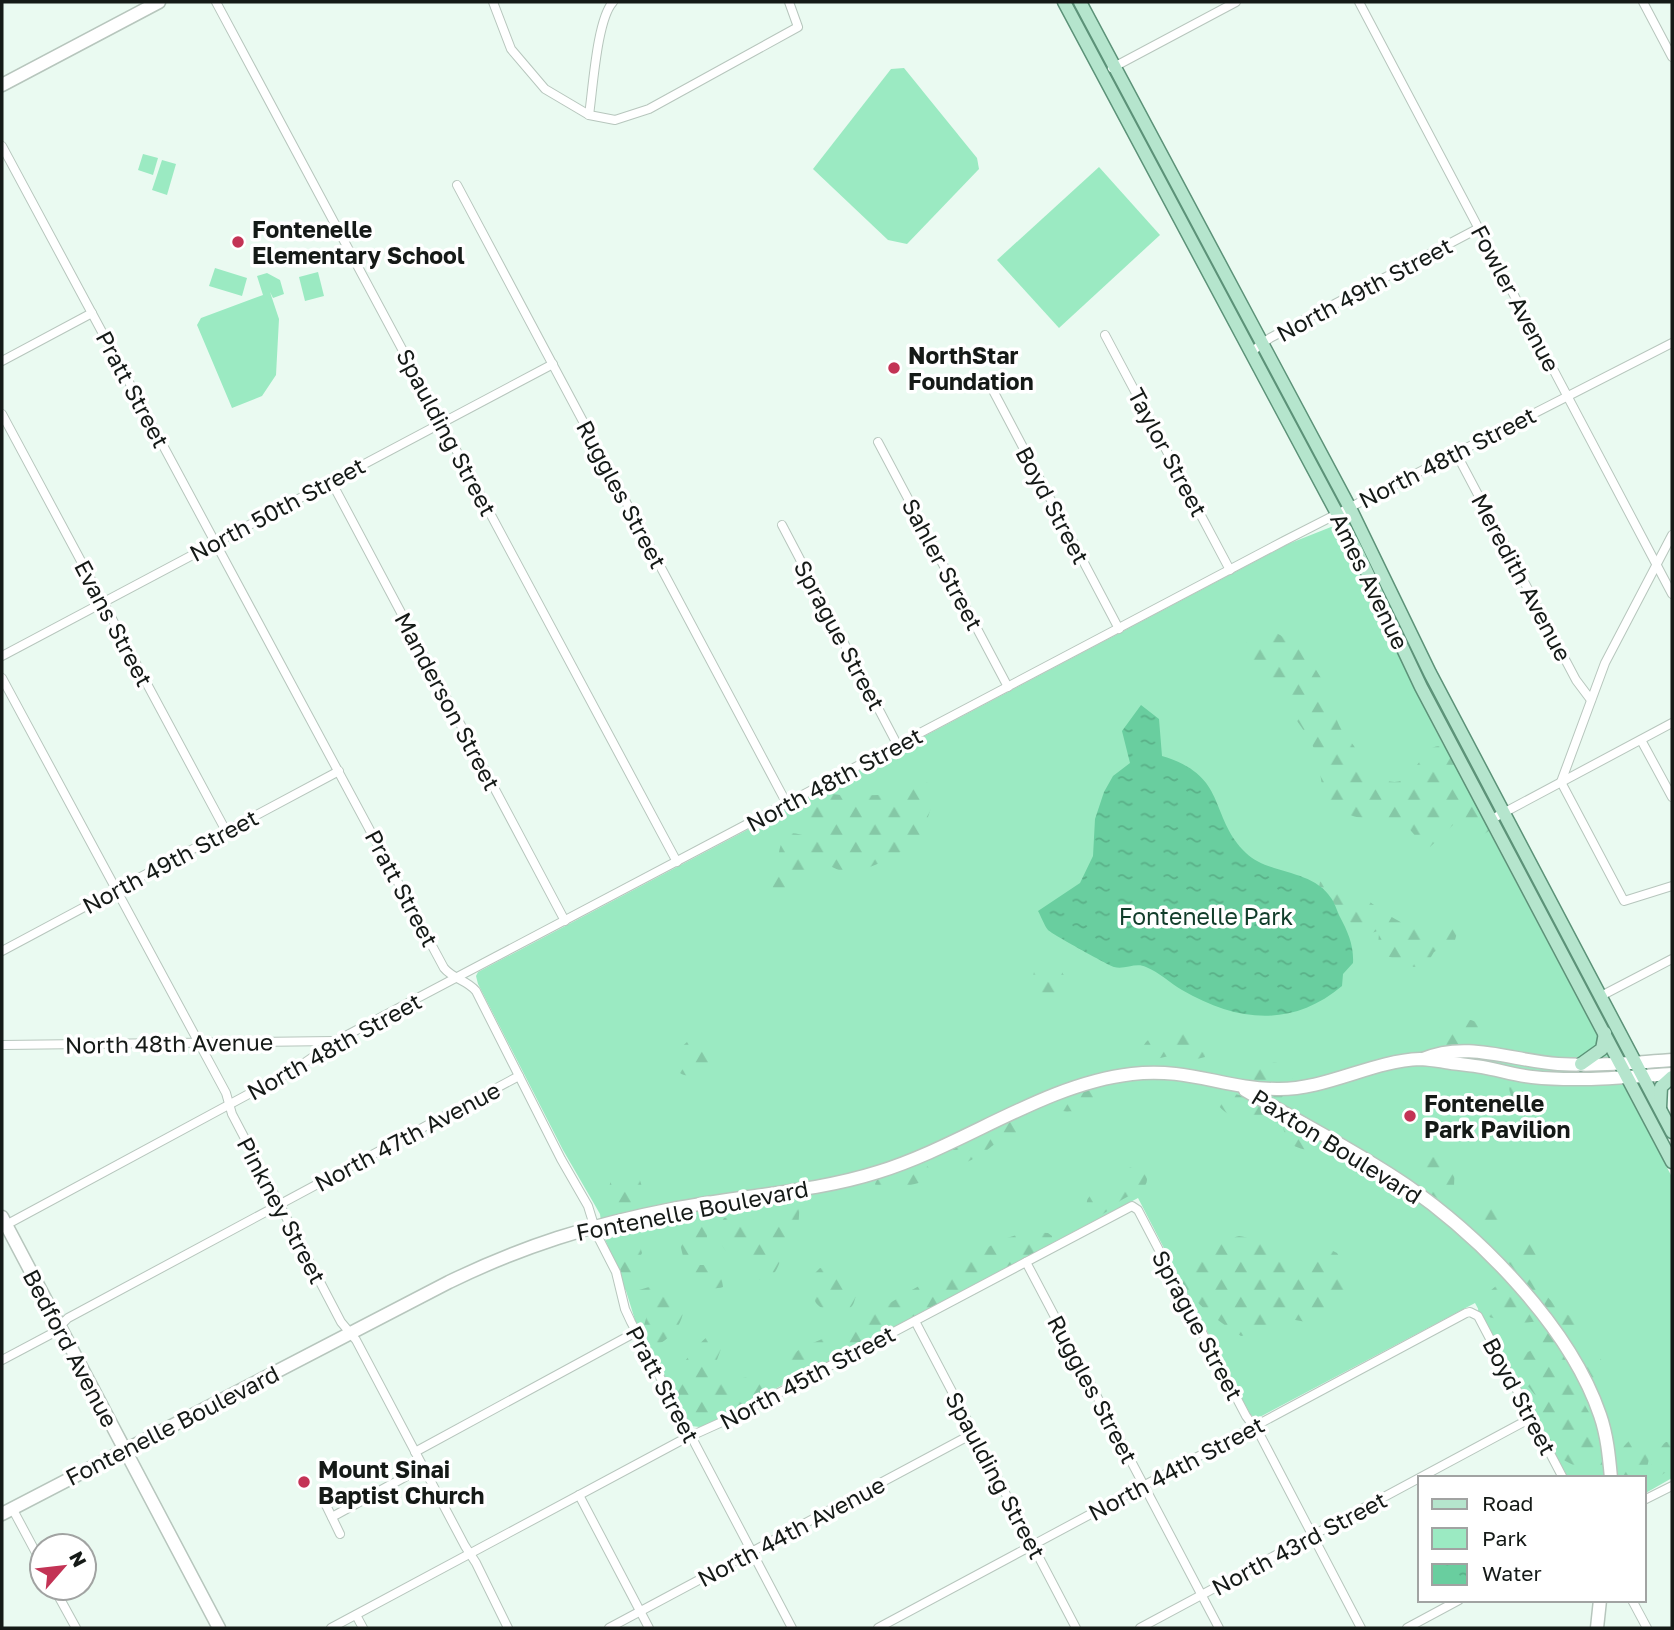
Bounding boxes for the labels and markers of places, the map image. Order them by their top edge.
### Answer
place label: Fontenelle Elementary School [252,215,465,269]
marker: Fontenelle Elementary School [230,234,246,250]
place label: NorthStar Foundation [908,341,1034,395]
marker: NorthStar Foundation [886,360,902,376]
place label: Fontenelle Park Pavilion [1424,1089,1570,1143]
marker: Fontenelle Park Pavilion [1402,1108,1418,1124]
place label: Mount Sinai Baptist Church [318,1455,485,1509]
marker: Mount Sinai Baptist Church [296,1474,312,1490]

